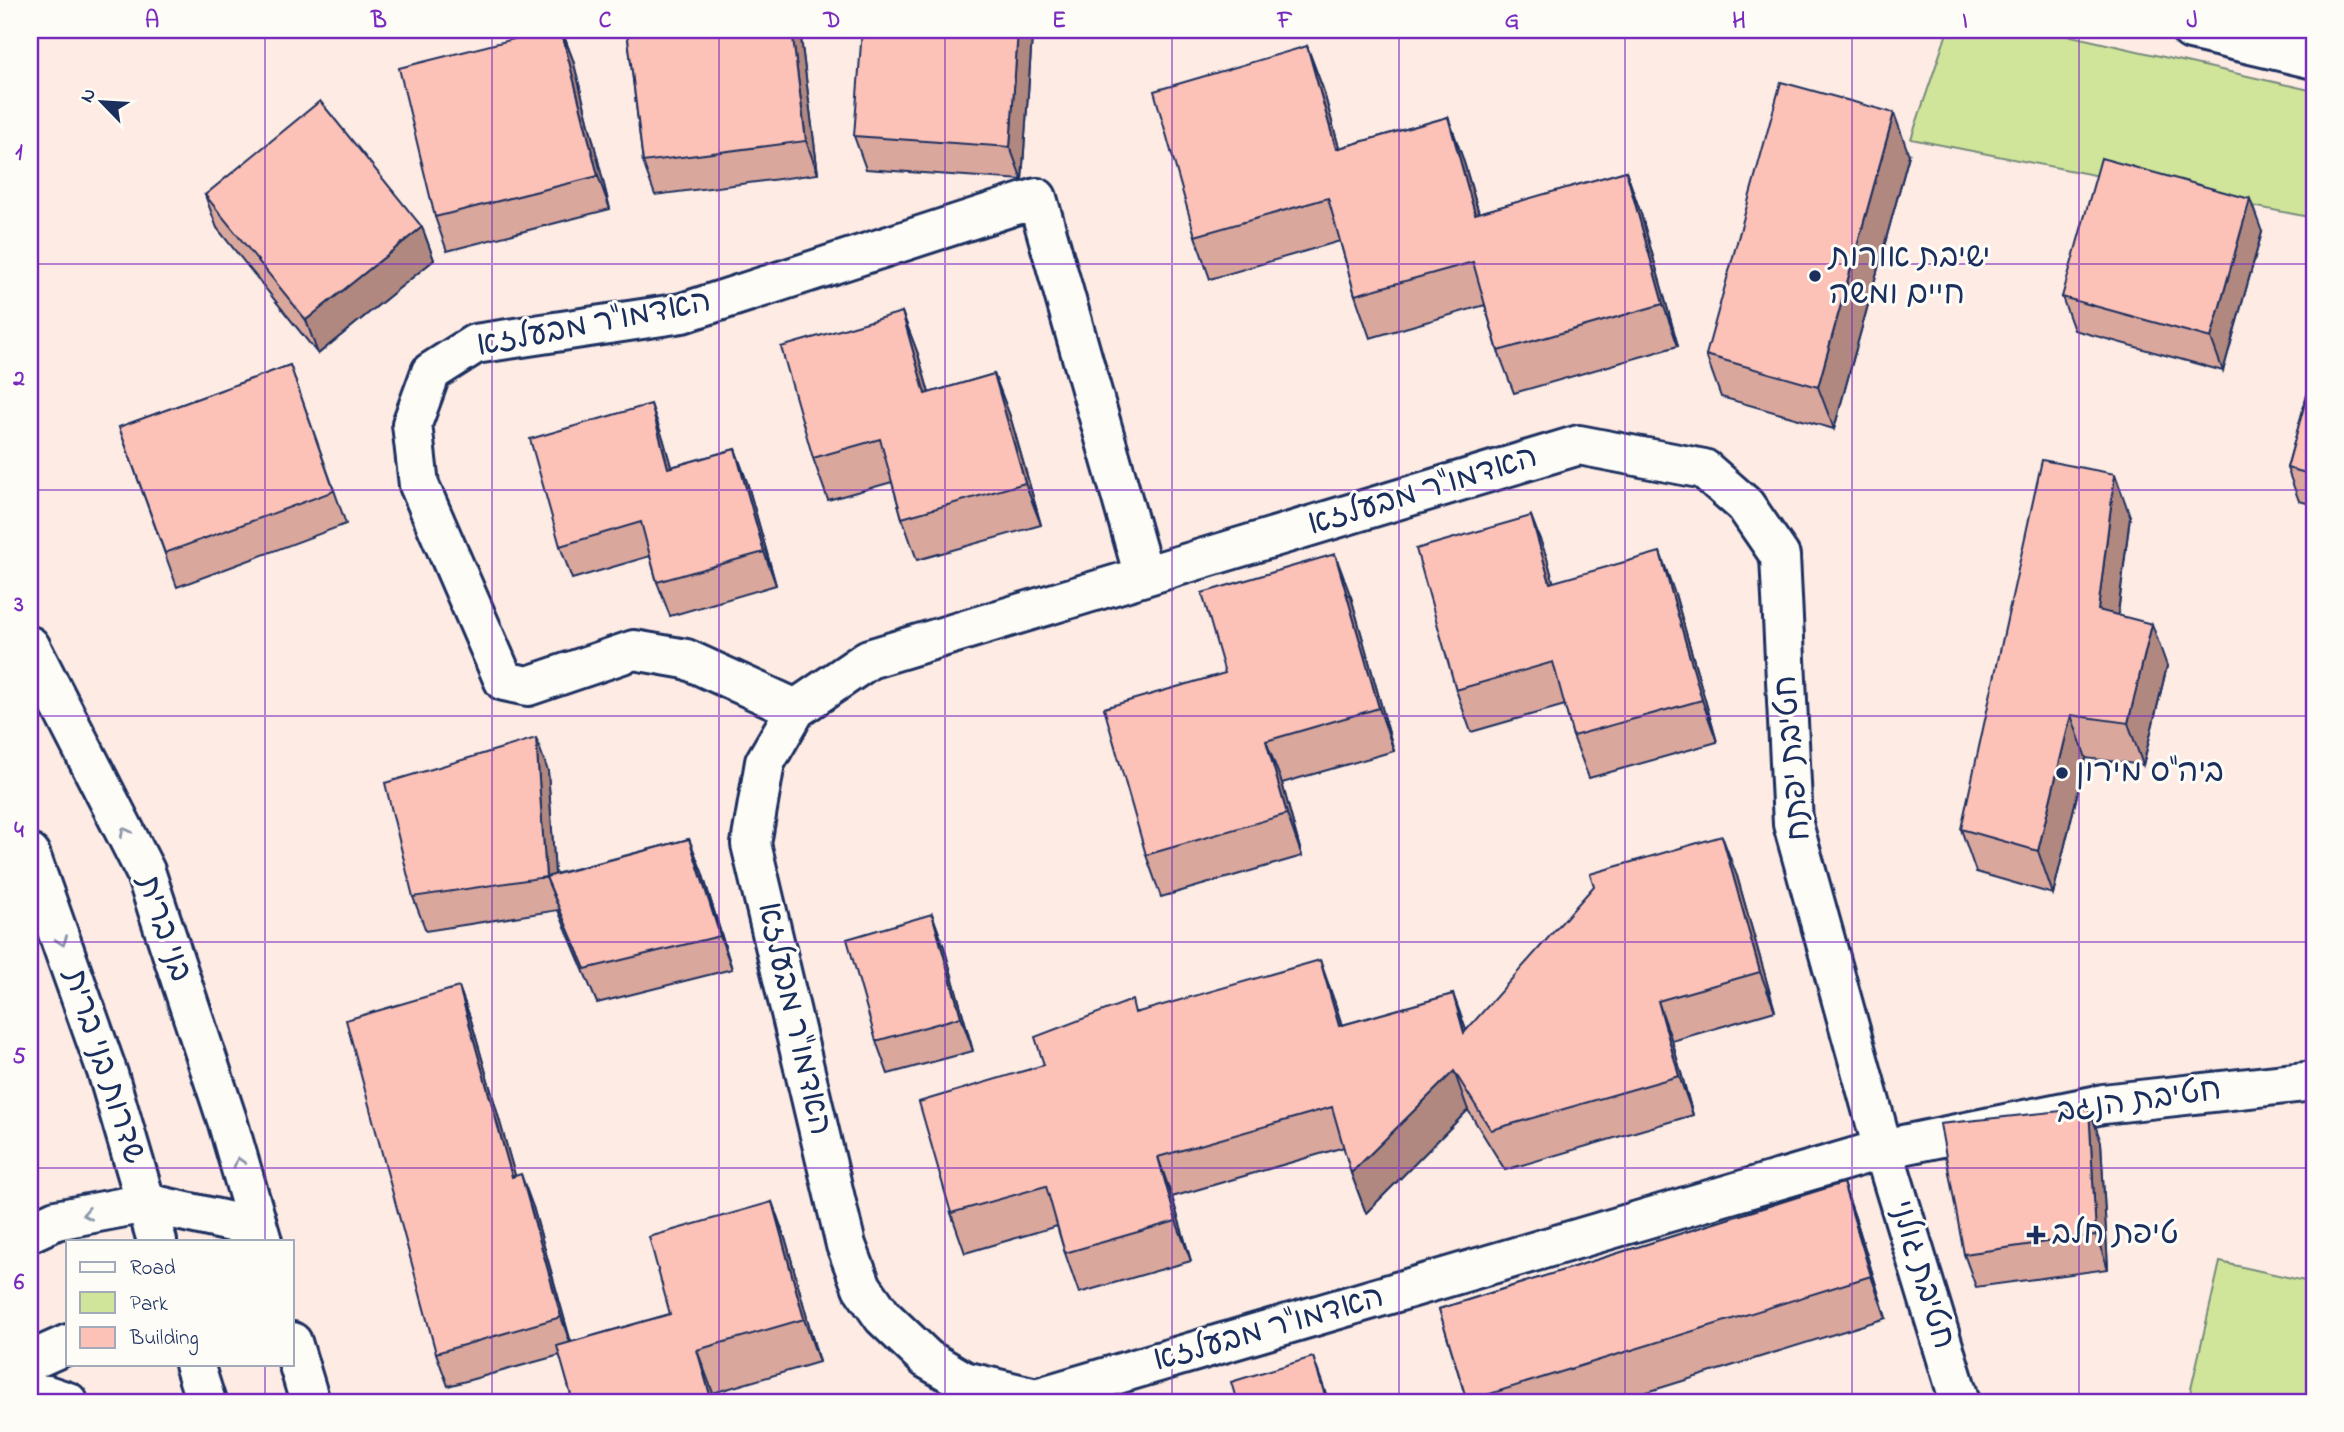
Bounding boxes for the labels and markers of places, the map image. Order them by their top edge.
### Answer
place label: ישיבת אורות חיים ומשה [1827,235,1990,319]
marker: ישיבת אורות חיים ומשה [1807,268,1823,284]
place label: ביה"ס מירון [2076,750,2224,797]
marker: ביה"ס מירון [2054,765,2070,781]
place label: טיפת חלב [2052,1212,2179,1259]
marker: טיפת חלב [2026,1225,2046,1245]

